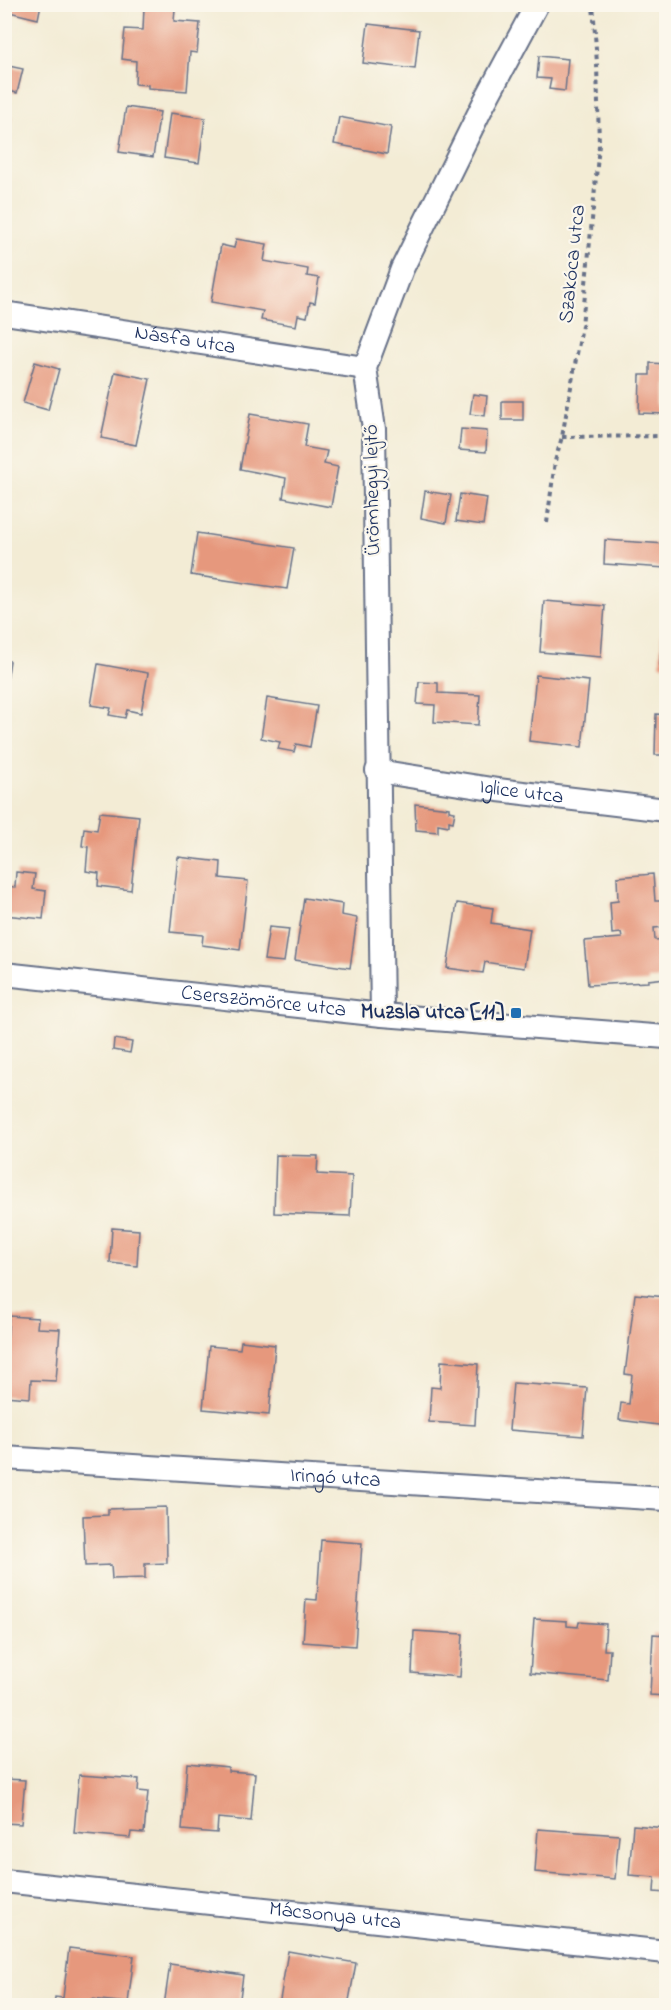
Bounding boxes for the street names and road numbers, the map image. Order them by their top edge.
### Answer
street label: Szakóca utca [552,203,594,325]
street label: Násfa utca [132,318,237,363]
street label: Ürömhegyi lejtő [357,424,391,556]
street label: Iglice utca [477,772,565,813]
street label: Cserszömörce utca [179,978,348,1026]
street label: Iringó utca [289,1461,382,1496]
street label: Mácsonya utca [268,1895,403,1938]

